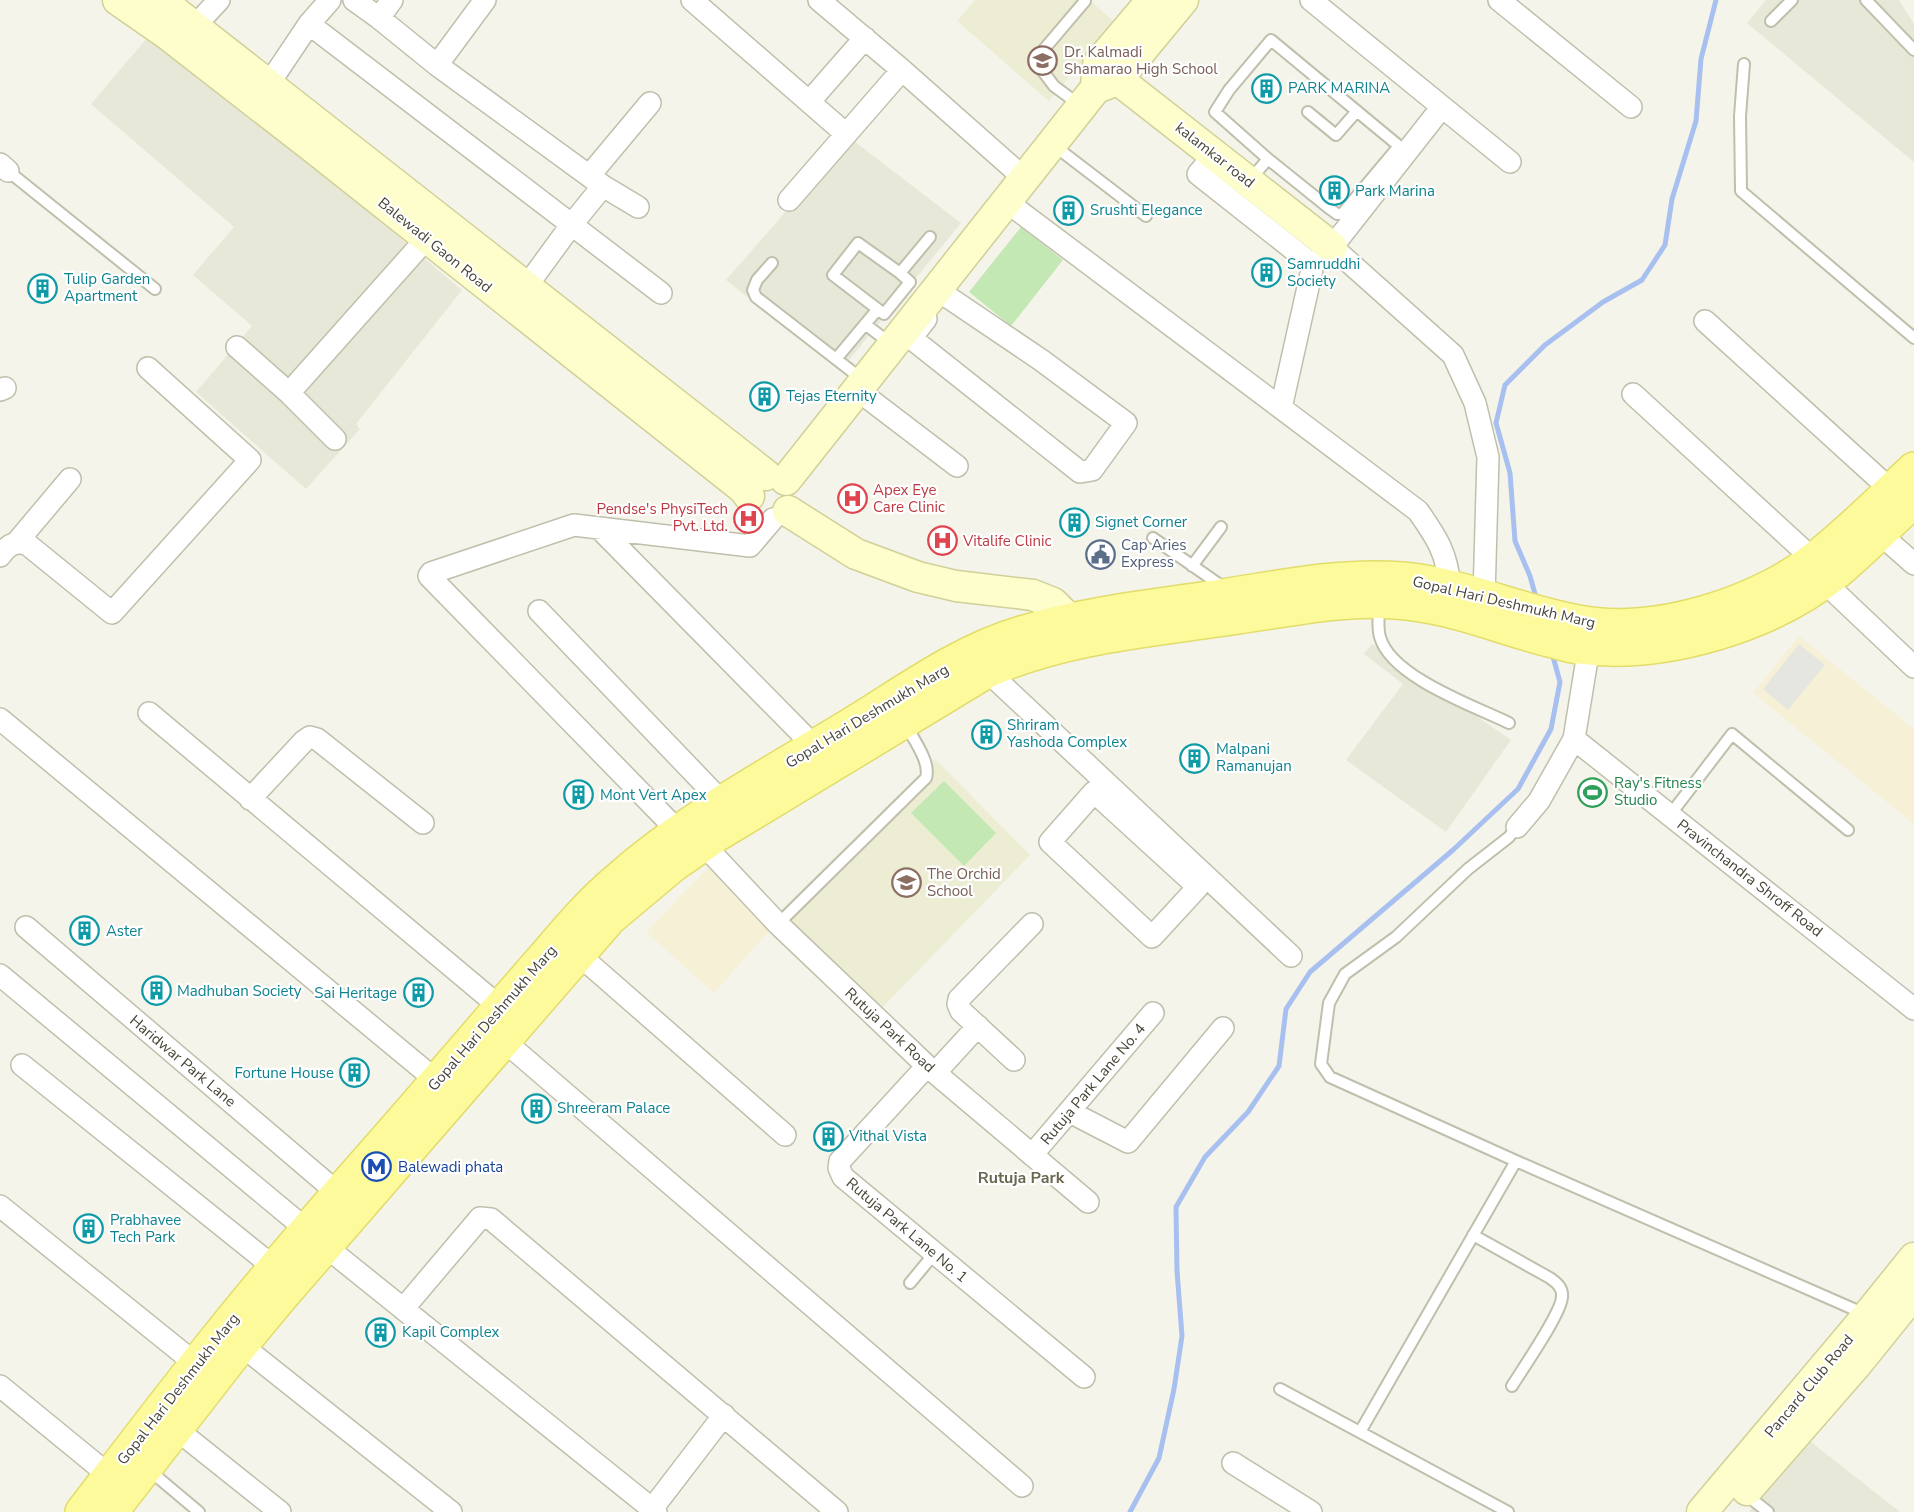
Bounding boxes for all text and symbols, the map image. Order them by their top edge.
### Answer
place label: Dr. Kalmadi Shamarao High School [1064,42,1218,79]
school or university icon: Dr. Kalmadi Shamarao High School [1027,45,1059,77]
building icon: PARK MARINA [1251,72,1283,104]
place label: PARK MARINA [1288,78,1390,98]
street label: kalamkar road [1171,118,1259,192]
building icon: Park Marina [1318,175,1350,207]
place label: Park Marina [1355,181,1435,201]
street label: Balewadi Gaon Road [374,193,496,297]
building icon: Srushti Elegance [1053,194,1085,226]
place label: Srushti Elegance [1090,200,1202,220]
place label: Samruddhi Society [1287,254,1360,291]
building icon: Samruddhi Society [1250,257,1282,289]
place label: Tulip Garden Apartment [64,269,150,306]
building icon: Tulip Garden Apartment [27,272,59,304]
building icon: Tejas Eternity [749,380,781,412]
place label: Tejas Eternity [786,386,877,406]
place label: Apex Eye Care Clinic [873,480,945,517]
hospital icon: Apex Eye Care Clinic [836,483,868,515]
place label: Pendse's PhysiTech Pvt. Ltd. [596,499,728,536]
hospital icon: Pendse's PhysiTech Pvt. Ltd. [733,502,765,534]
building icon: Signet Corner [1058,506,1090,538]
place label: Signet Corner [1095,512,1188,532]
hospital icon: Vitalife Clinic [926,525,958,557]
place label: Vitalife Clinic [962,531,1052,551]
place label: Cap Aries Express [1121,535,1186,572]
public building icon: Cap Aries Express [1084,538,1116,570]
street label: Gopal Hari Deshmukh Marg [1411,571,1597,633]
street label: Gopal Hari Deshmukh Marg [782,659,952,773]
place label: Shriram Yashoda Complex [1006,715,1127,752]
building icon: Shriram Yashoda Complex [970,718,1002,750]
place label: Malpani Ramanujan [1216,739,1292,776]
building icon: Malpani Ramanujan [1179,742,1211,774]
place label: Ray's Fitness Studio [1614,773,1702,810]
sports icon: Ray's Fitness Studio [1577,776,1609,808]
building icon: Mont Vert Apex [563,779,595,811]
place label: Mont Vert Apex [600,785,707,805]
street label: Pravinchandra Shroff Road [1673,815,1827,941]
place label: The Orchid School [927,864,1001,901]
school or university icon: The Orchid School [890,867,922,899]
building icon: Aster [69,915,101,947]
place label: Aster [106,921,143,941]
street label: Gopal Hari Deshmukh Marg [423,941,561,1095]
building icon: Madhuban Society [140,975,172,1007]
building icon: Sai Heritage [402,977,434,1009]
place label: Madhuban Society [177,981,302,1001]
place label: Sai Heritage [314,983,397,1003]
street label: Rutuja Park Road [841,983,939,1077]
street label: Haridwar Park Lane [126,1011,240,1111]
street label: Rutuja Park Lane No. 4 [1036,1019,1150,1149]
building icon: Fortune House [339,1057,371,1089]
place label: Fortune House [235,1063,334,1083]
building icon: Shreeram Palace [520,1092,552,1124]
place label: Shreeram Palace [557,1098,670,1118]
building icon: Vithal Vista [812,1120,844,1152]
place label: Vithal Vista [848,1126,927,1146]
metro station icon: Balewadi phata [361,1151,393,1183]
place label: Balewadi phata [398,1157,503,1177]
district label: Rutuja Park [978,1167,1065,1189]
street label: Rutuja Park Lane No. 1 [842,1173,972,1287]
place label: Prabhavee Tech Park [110,1210,181,1247]
building icon: Prabhavee Tech Park [73,1213,105,1245]
street label: Gopal Hari Deshmukh Marg [113,1309,243,1469]
building icon: Kapil Complex [365,1316,397,1348]
place label: Kapil Complex [402,1322,500,1342]
street label: Pancard Club Road [1760,1330,1858,1442]

